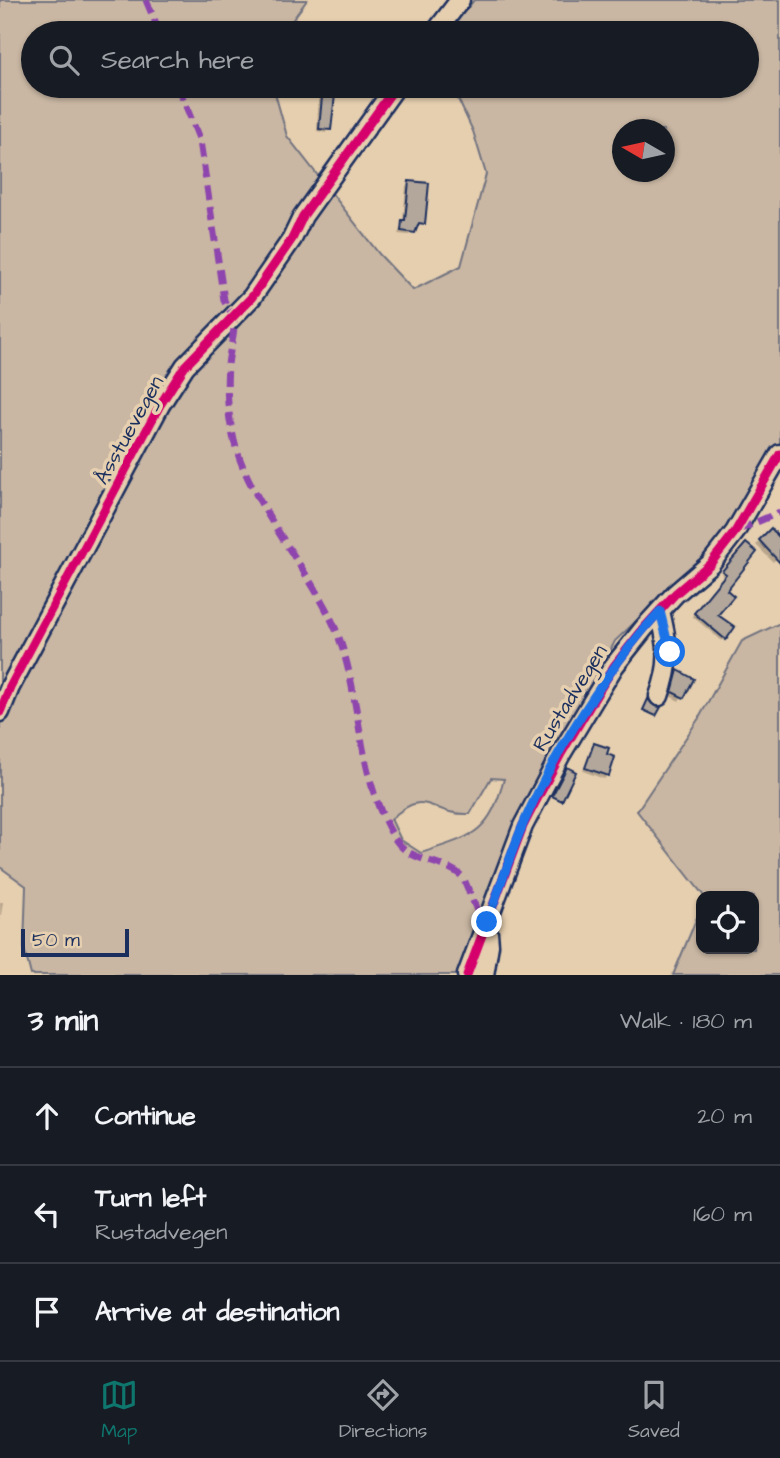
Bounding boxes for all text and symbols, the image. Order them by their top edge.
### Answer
search box [21,21,759,98]
icon: search [45,41,83,79]
text: Search here [101,42,254,78]
north arrow [612,119,675,182]
street label: Åsstuevegen [87,370,173,490]
route start [654,636,685,667]
street label: Rustadvegen [526,639,616,758]
map controls [696,891,759,954]
button: locate [696,891,759,954]
route end [471,906,502,937]
scale bar [21,926,130,958]
text: 50 m [32,927,80,954]
text: 3 min [28,1000,98,1042]
text: Walk · 180 m [620,1005,752,1037]
icon: ahead [28,1097,66,1135]
text: Continue [95,1098,196,1134]
text: 20 m [697,1100,752,1132]
text: Turn left [95,1180,206,1216]
icon: left [28,1195,66,1233]
text: 160 m [693,1198,752,1230]
text: Rustadvegen [95,1216,228,1248]
icon: arrive [28,1293,66,1331]
text: Arrive at destination [95,1294,340,1330]
tab: Map [100,1376,138,1445]
tab: Directions [339,1376,427,1445]
tab: Saved [628,1376,680,1445]

